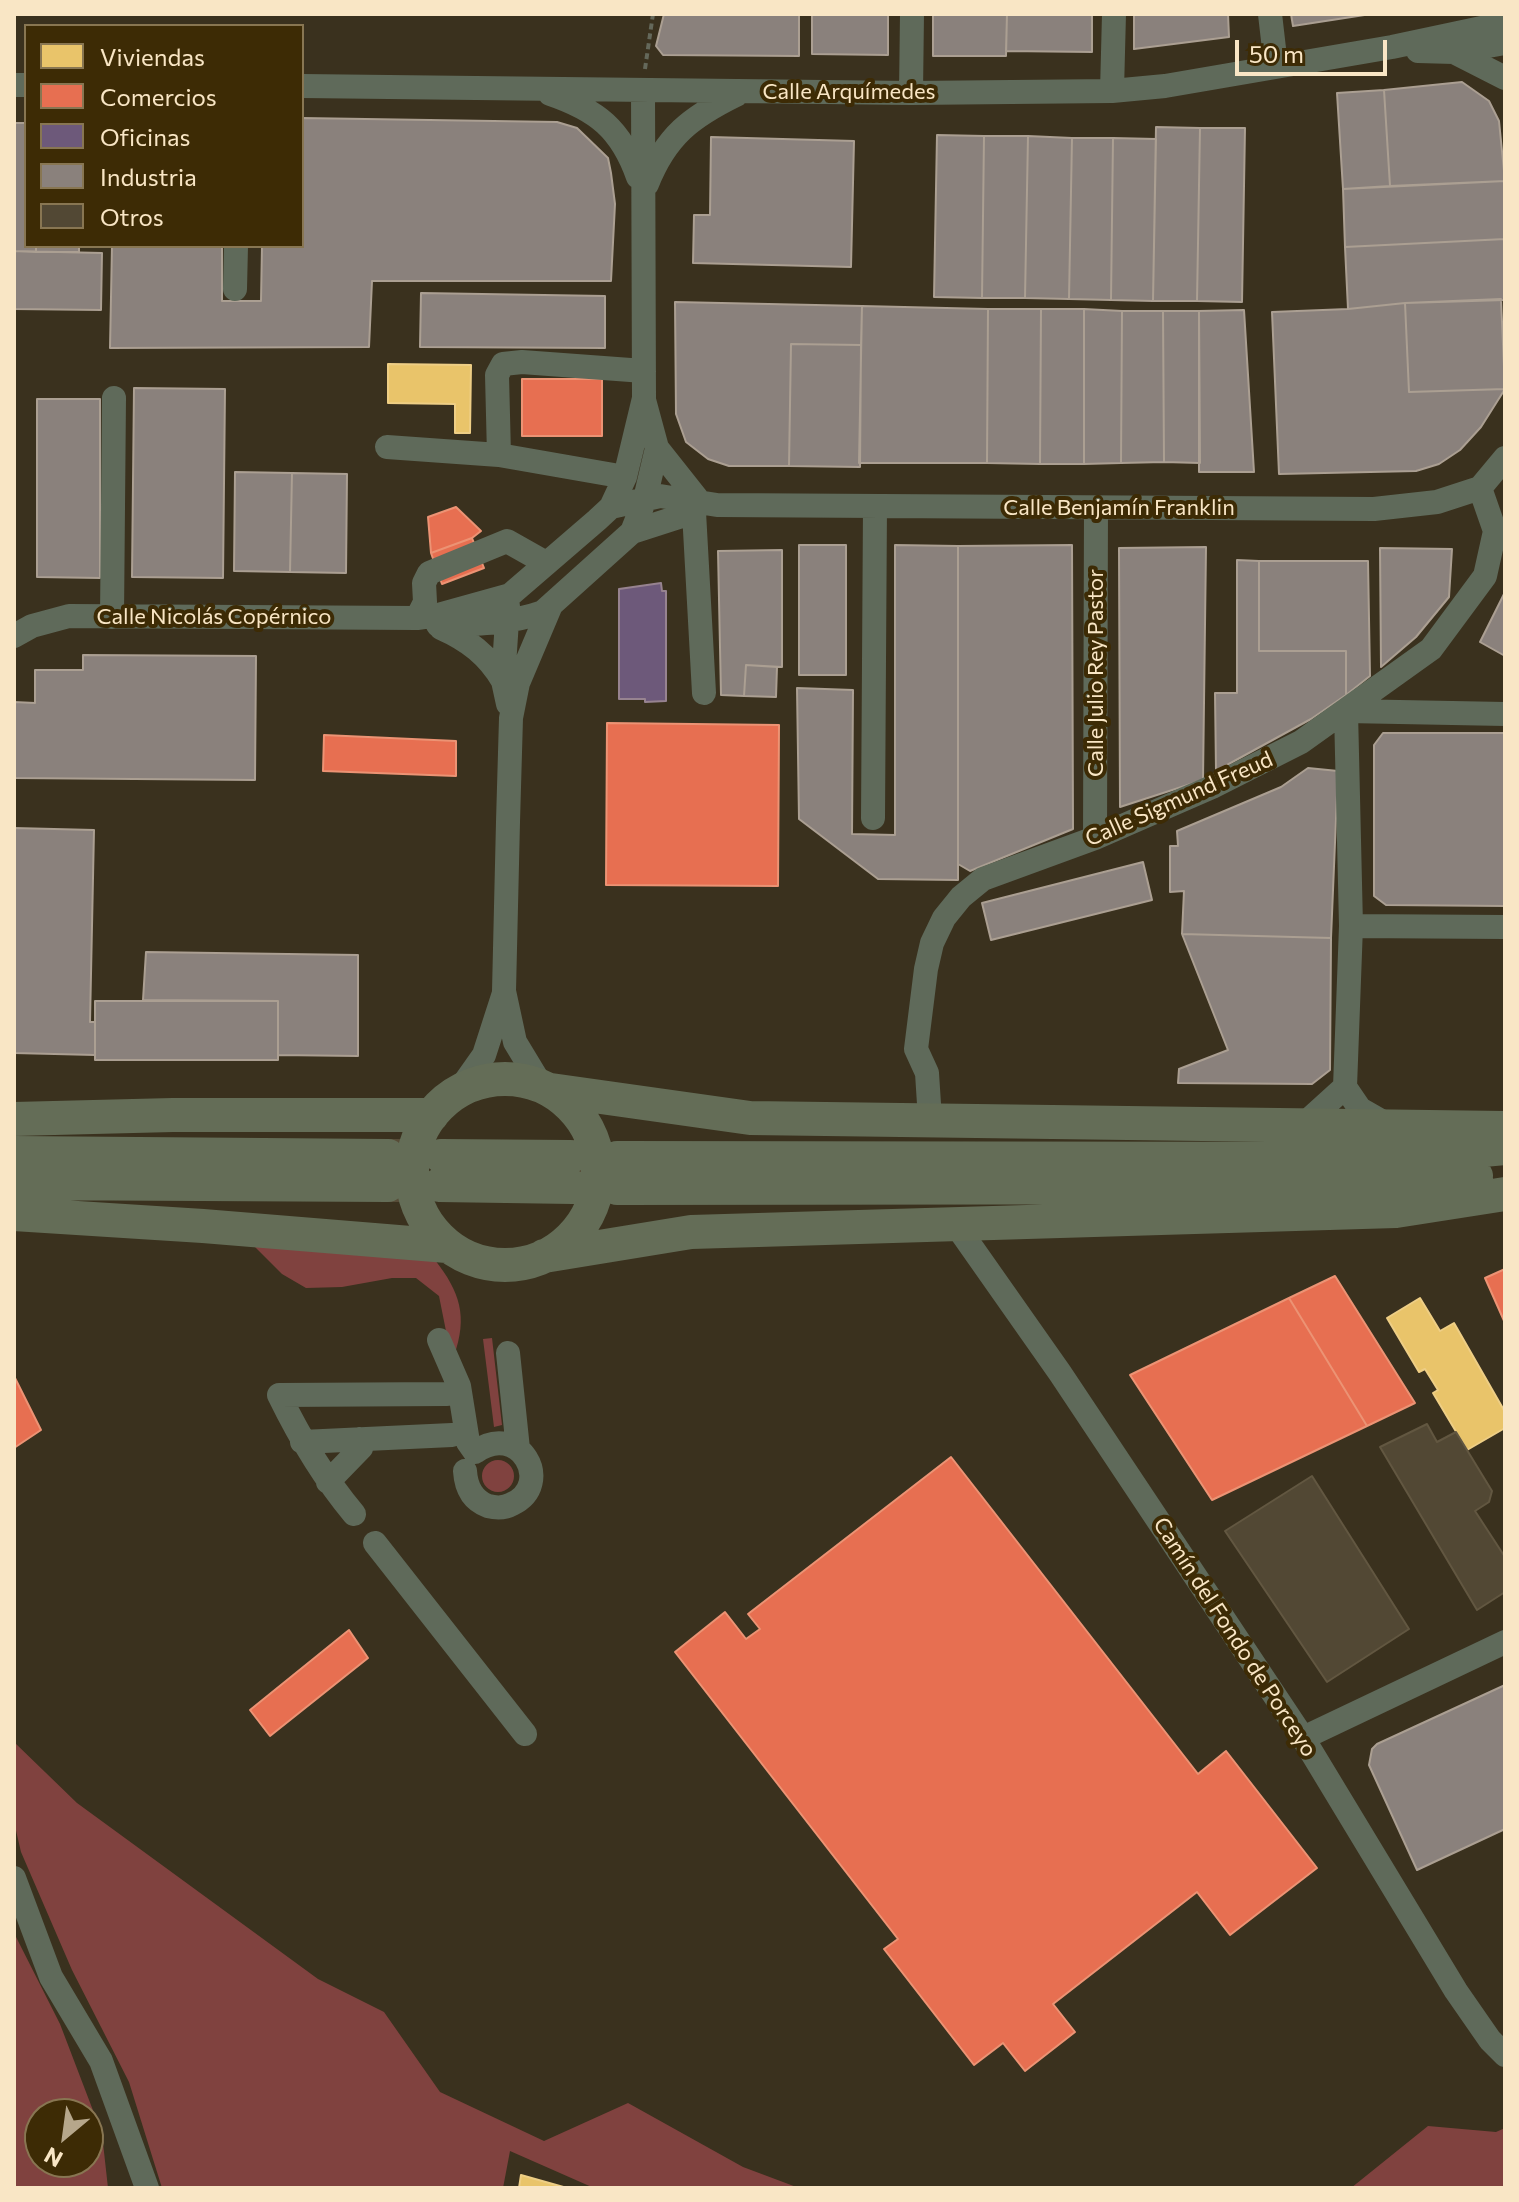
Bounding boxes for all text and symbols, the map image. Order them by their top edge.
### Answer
legend [24,24,304,248]
scale bar [1239,24,1391,74]
text: 50 m [1249,39,1304,68]
text: Viviendas [100,42,205,71]
street label: Calle Arquímedes [762,79,936,105]
text: Comercios [100,82,217,111]
text: Oficinas [100,122,191,151]
text: Industria [100,162,197,191]
text: Otros [100,202,164,231]
street label: Calle Benjamín Franklin [1003,495,1235,521]
street label: Calle Julio Rey Pastor [1083,569,1109,777]
street label: Calle Nicolás Copérnico [97,604,331,630]
street label: Calle Sigmund Freud [1081,746,1277,852]
street label: Camín del Fondo de Porceyo [1148,1512,1322,1762]
north arrow [24,2098,104,2178]
text: N [39,2142,67,2173]

